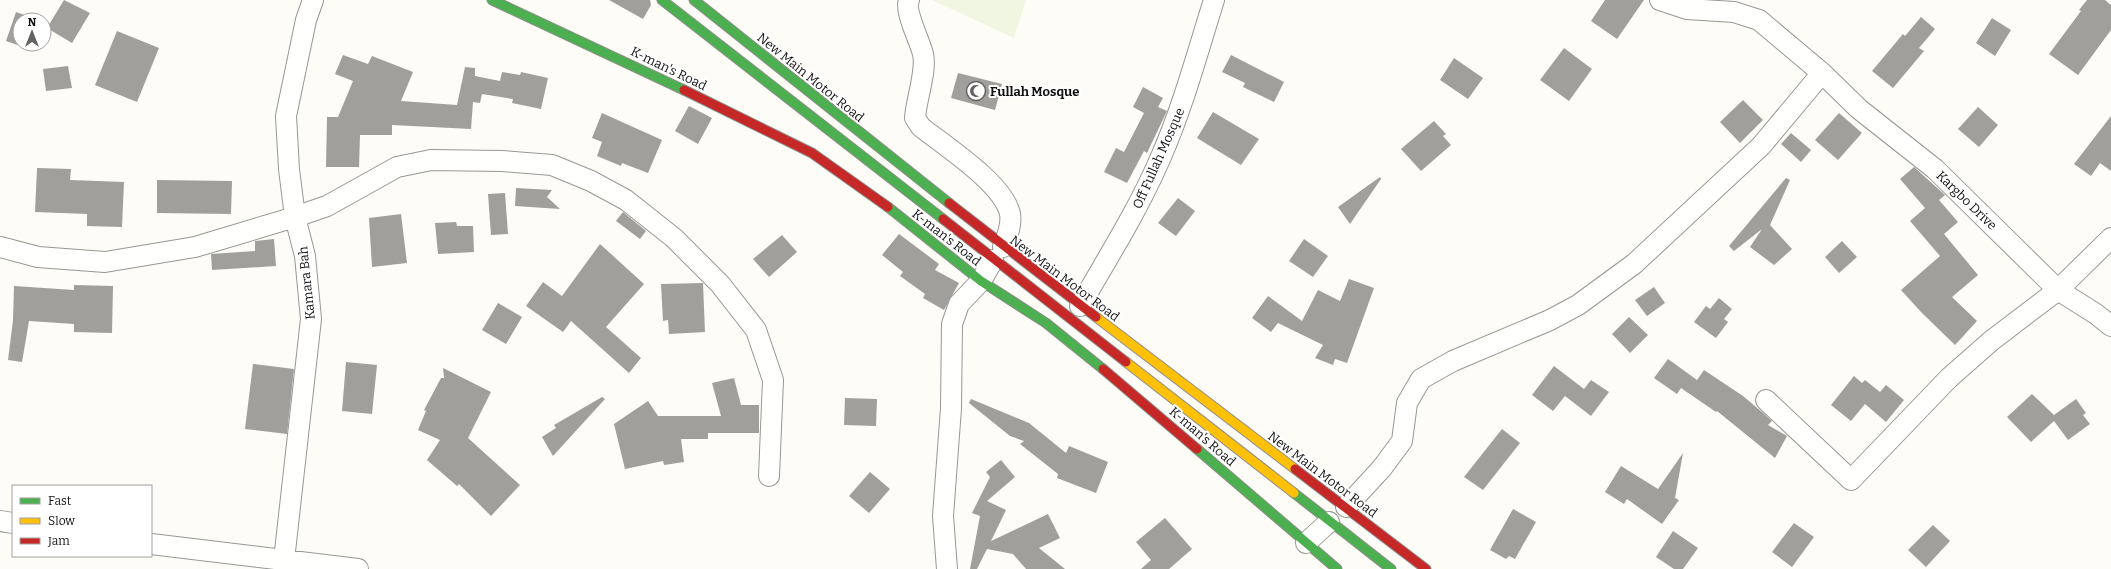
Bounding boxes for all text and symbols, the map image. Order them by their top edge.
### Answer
north arrow [12,12,52,52]
text: N [28,16,37,29]
street label: New Main Motor Road [754,30,867,125]
street label: K-man's Road [628,44,709,93]
mosque icon: Fullah Mosque [965,80,987,102]
place label: Fullah Mosque [990,84,1079,99]
street label: Off Fullah Mosque [1129,105,1187,211]
street label: Kargbo Drive [1933,168,2000,233]
street label: K-man's Road [909,206,984,269]
street label: New Main Motor Road [1007,232,1123,325]
street label: Kamara Bah [295,246,318,320]
street label: K-man's Road [1167,404,1239,469]
street label: New Main Motor Road [1265,428,1381,521]
legend [12,485,152,557]
text: Fast [48,494,72,508]
text: Slow [48,514,75,528]
text: Jam [47,534,70,548]

